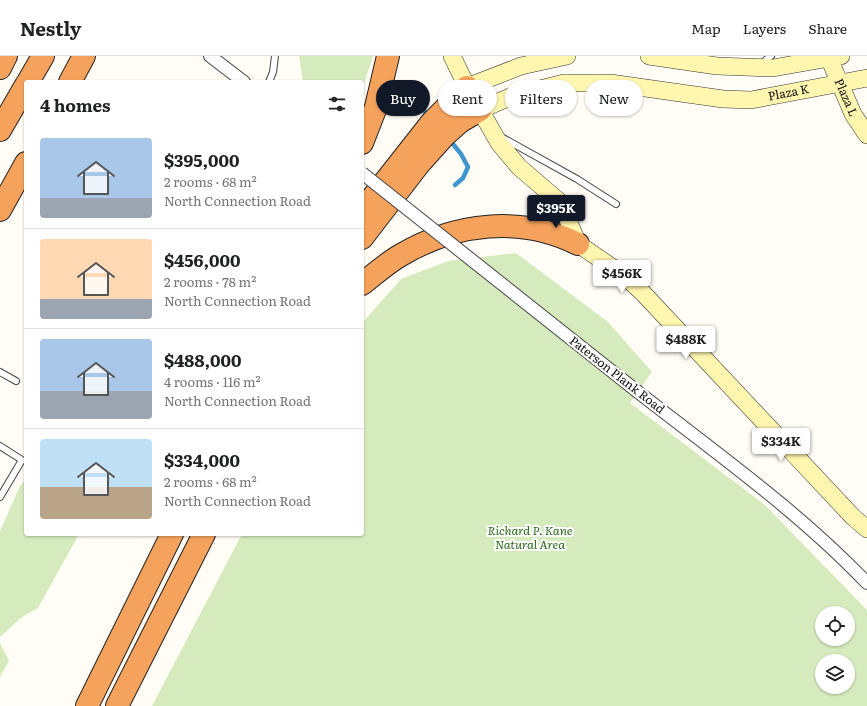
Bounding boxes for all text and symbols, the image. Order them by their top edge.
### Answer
text: Nestly [20,14,81,42]
text: Map [691,18,721,38]
text: Layers [743,18,786,38]
text: Share [808,18,847,38]
street label: Plaza L [831,75,863,119]
street label: Plaza K [766,79,811,105]
chip: Buy [376,80,430,116]
chip: Rent [438,80,497,116]
chip: Filters [505,80,577,116]
chip: New [585,80,643,116]
text: 4 homes [40,92,111,117]
icon: filters [326,93,348,115]
text: $395,000 [164,147,239,172]
icon: home [72,154,120,202]
text: 2 rooms · 68 m² [164,172,257,191]
text: North Connection Road [164,191,311,210]
pin: $395K [528,195,584,229]
text: $395K [536,198,576,217]
text: $456,000 [164,247,241,272]
icon: home [72,255,120,303]
pin: $456K [594,260,650,294]
text: $456K [602,263,642,282]
text: 2 rooms · 78 m² [164,272,256,291]
text: North Connection Road [164,291,311,310]
pin: $488K [658,326,714,360]
text: $488K [665,329,707,348]
street label: Paterson Plank Road [566,331,670,418]
text: $488,000 [164,347,241,372]
icon: home [72,355,120,403]
text: 4 rooms · 116 m² [164,372,261,391]
text: North Connection Road [164,391,311,410]
pin: $334K [753,428,809,462]
text: $334K [761,431,801,450]
text: $334,000 [164,447,240,472]
icon: home [72,455,120,503]
text: 2 rooms · 68 m² [164,472,257,491]
text: North Connection Road [164,491,311,510]
park label: Richard P. Kane Natural Area [487,521,573,553]
map controls [815,606,855,694]
button: locate [815,606,855,646]
button: layers [815,654,855,694]

